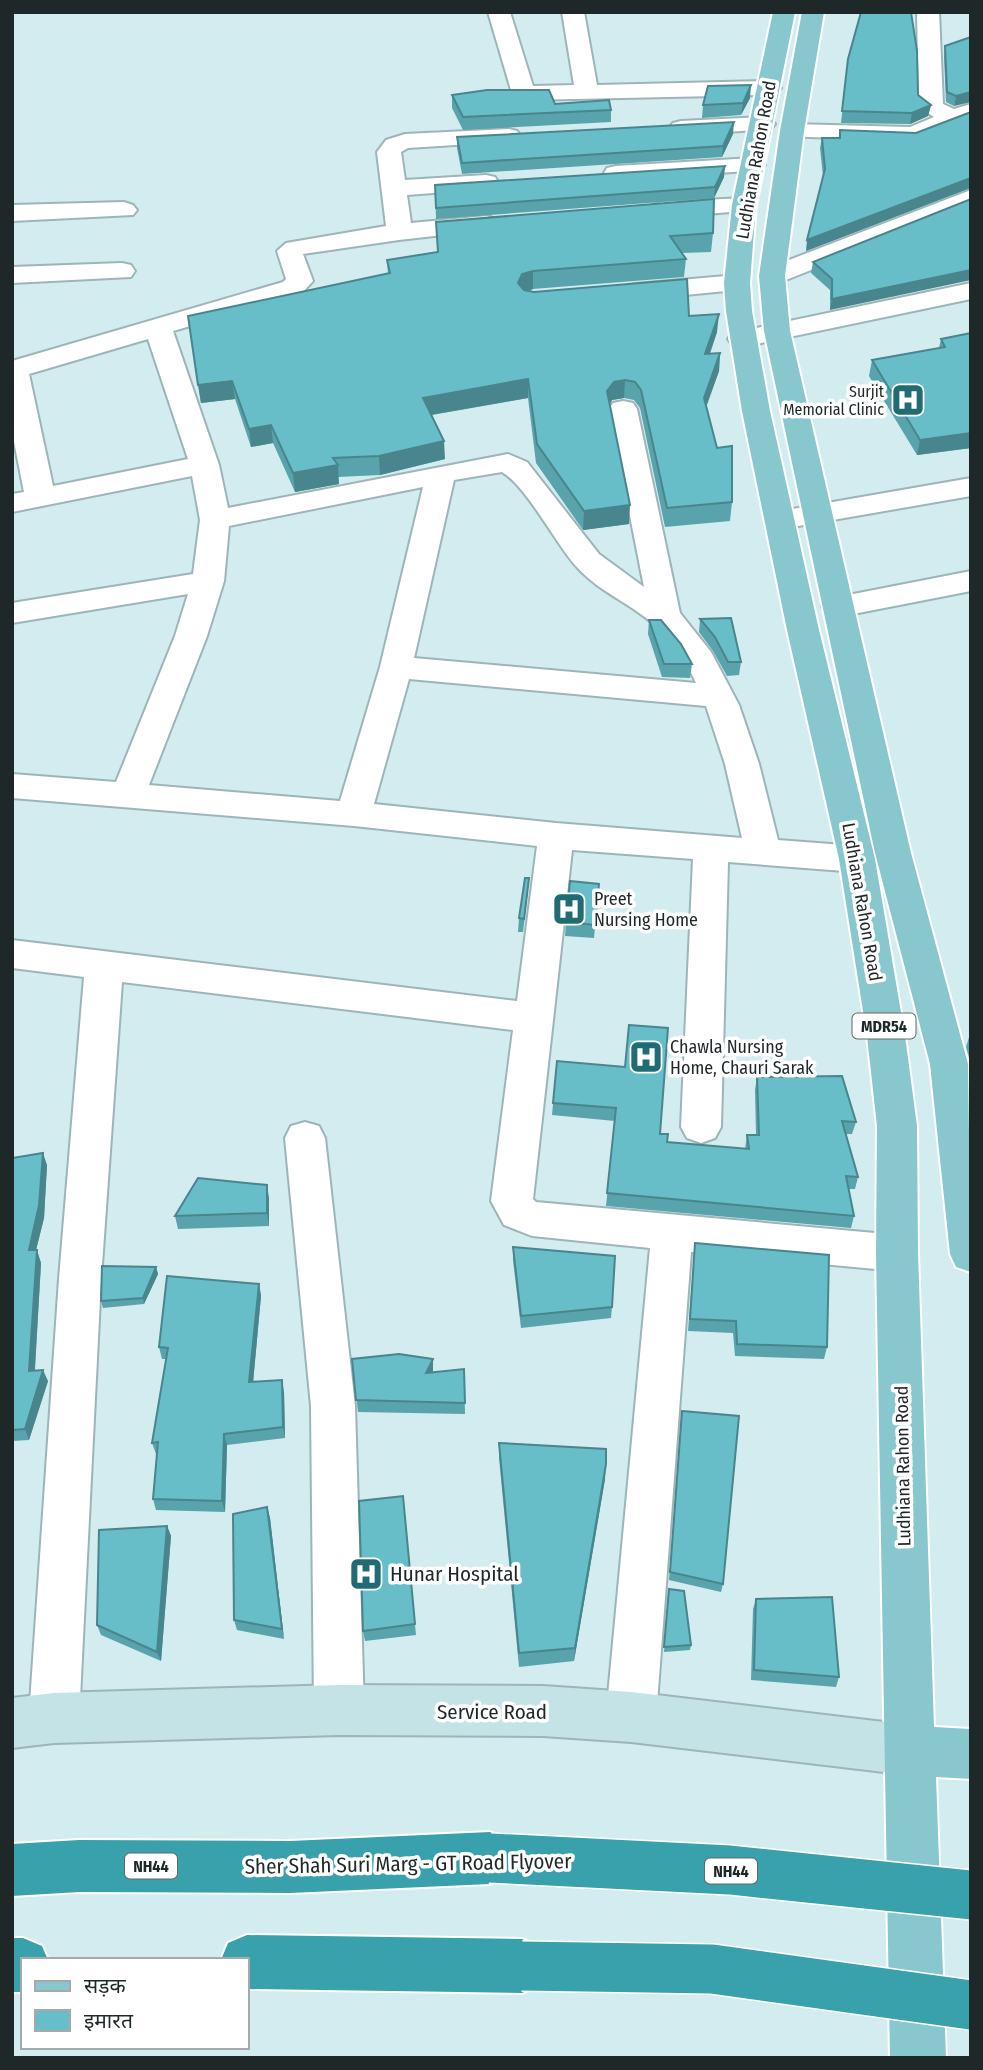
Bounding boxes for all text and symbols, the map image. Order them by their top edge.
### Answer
street label: Ludhiana Rahon Road [731,79,781,241]
hospital icon: Surjit Memorial Clinic [889,381,927,419]
place label: Surjit Memorial Clinic [783,382,885,419]
street label: Ludhiana Rahon Road [837,821,887,983]
place label: Preet Nursing Home [594,888,698,931]
hospital icon: Preet Nursing Home [550,890,588,928]
road number: MDR54 [852,1014,916,1038]
place label: Chawla Nursing Home, Chauri Sarak [670,1036,814,1079]
hospital icon: Chawla Nursing Home, Chauri Sarak [627,1038,665,1076]
street label: Ludhiana Rahon Road [891,1386,915,1546]
hospital icon: Hunar Hospital [347,1555,385,1593]
place label: Hunar Hospital [390,1561,519,1587]
street label: Service Road [437,1699,547,1725]
street label: Sher Shah Suri Marg - GT Road Flyover [244,1848,572,1880]
road number: NH44 [125,1854,177,1878]
road number: NH44 [705,1858,757,1884]
legend [21,1958,248,2049]
text: सड़क [84,1973,126,1999]
text: इमारत [84,2008,134,2034]

